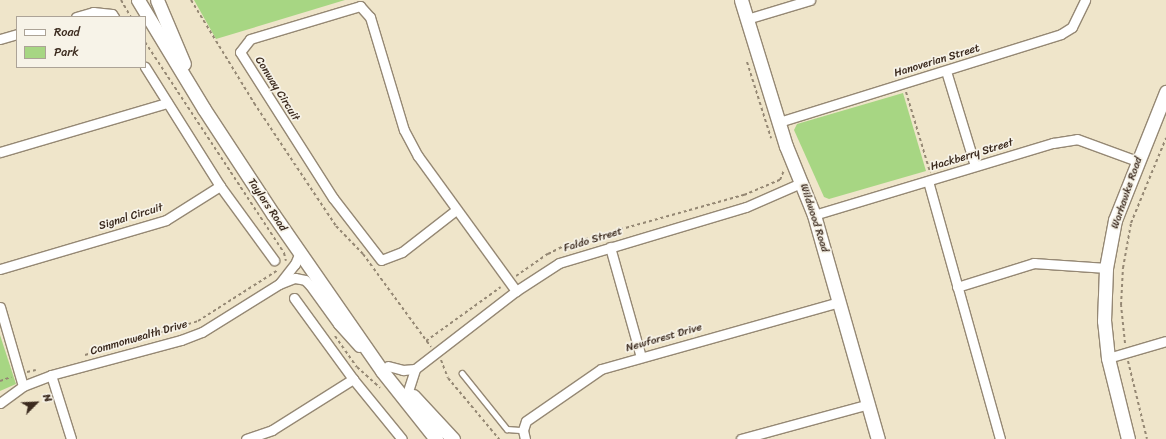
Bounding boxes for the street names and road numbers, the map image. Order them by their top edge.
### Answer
street label: Hanoverian Street [892,42,982,80]
street label: Conway Circuit [252,54,302,124]
street label: Hackberry Street [929,136,1015,174]
street label: Warhawke Road [1109,155,1145,231]
street label: Taylors Road [244,176,290,234]
street label: Wildwood Road [797,182,831,254]
street label: Signal Circuit [97,201,165,233]
street label: Faldo Street [562,225,624,255]
street label: Commonwealth Drive [89,318,189,358]
street label: Newforest Drive [624,321,704,355]

